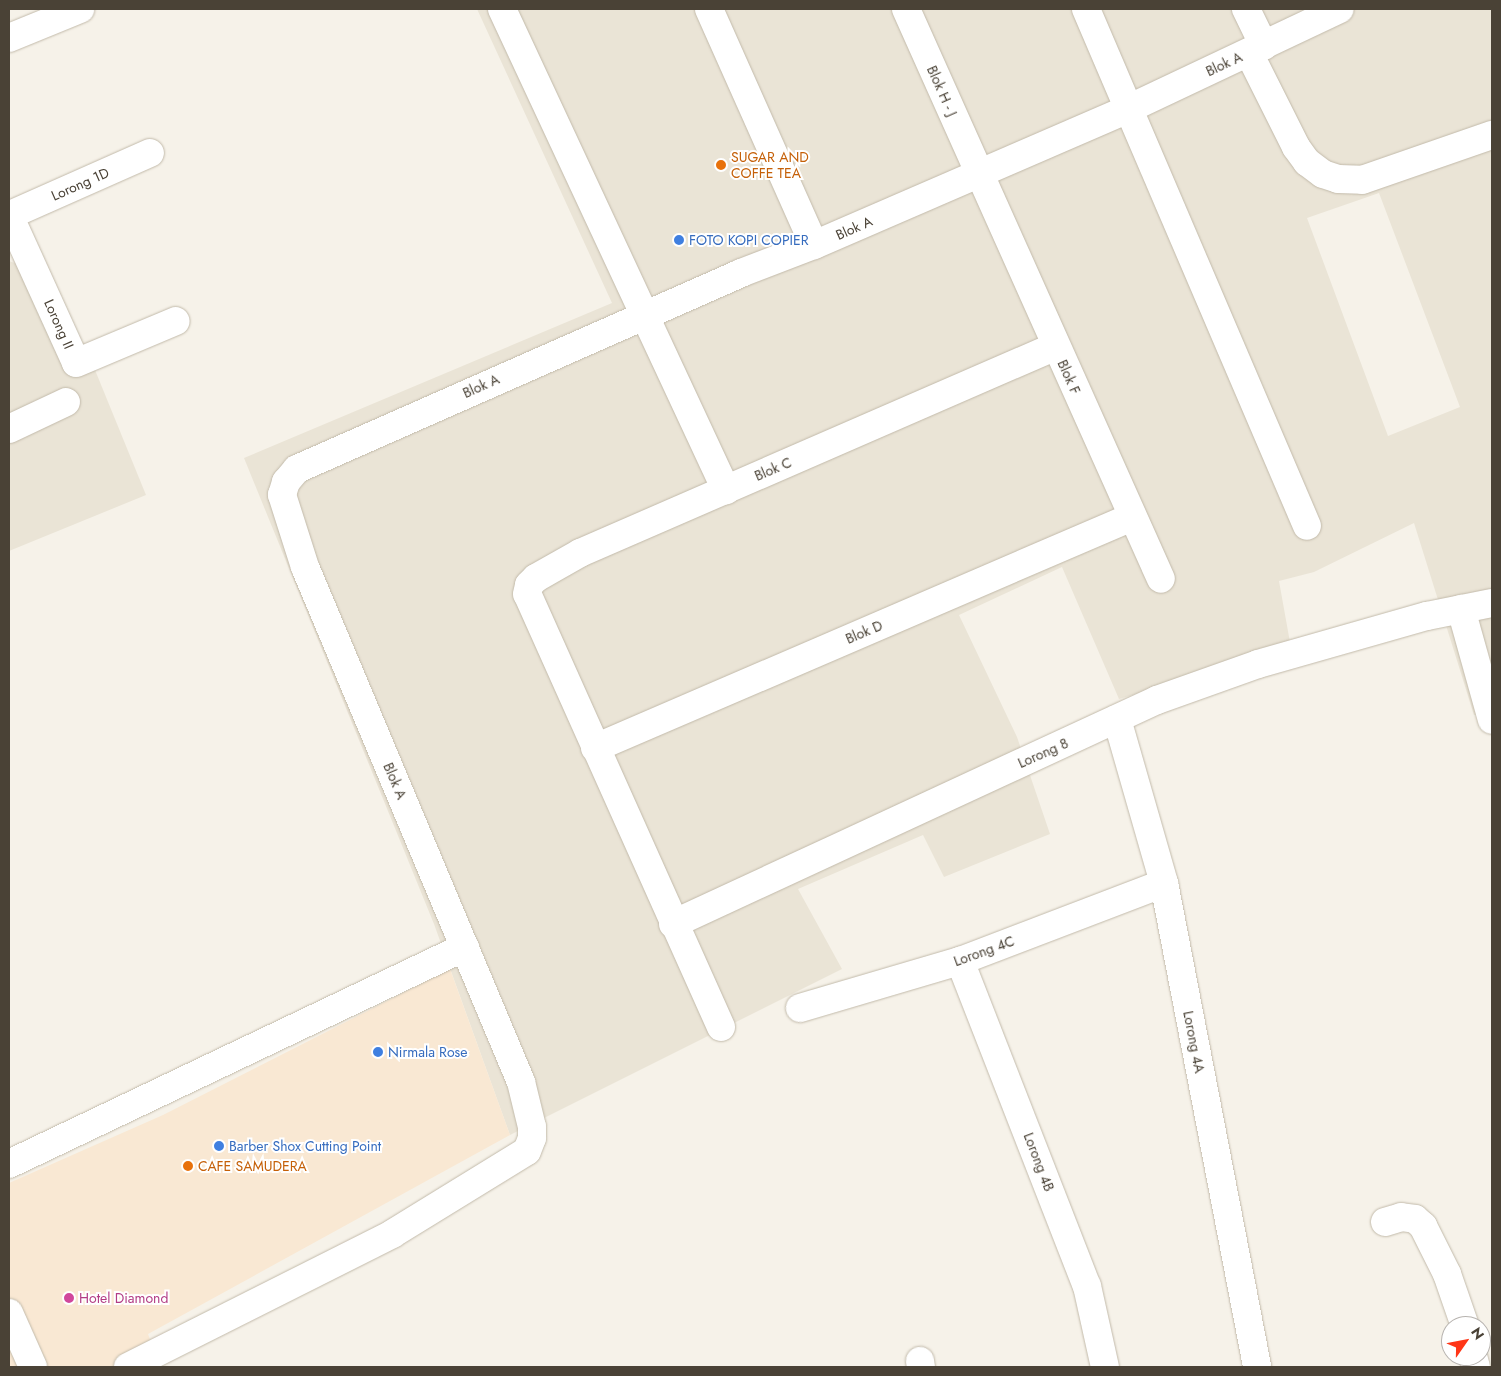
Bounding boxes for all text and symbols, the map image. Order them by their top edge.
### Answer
street label: Blok A [1203,48,1245,80]
street label: Blok H - J [923,63,961,119]
place label: SUGAR AND COFFE TEA [731,149,809,182]
marker: SUGAR AND COFFE TEA [715,159,727,171]
street label: Lorong 1D [48,164,112,204]
street label: Blok A [833,213,875,243]
place label: FOTO KOPI COPIER [689,232,809,248]
marker: FOTO KOPI COPIER [673,234,685,246]
street label: Lorong II [41,297,77,351]
street label: Blok F [1054,357,1084,397]
street label: Blok A [460,371,502,401]
street label: Blok C [752,454,794,484]
street label: Blok D [843,617,885,647]
street label: Lorong 8 [1015,734,1071,772]
street label: Blok A [380,760,410,802]
street label: Lorong 4C [951,932,1017,970]
street label: Lorong 4A [1180,1009,1208,1075]
place label: Nirmala Rose [388,1044,467,1060]
marker: Nirmala Rose [372,1046,384,1058]
street label: Lorong 4B [1020,1130,1058,1194]
place label: Barber Shox Cutting Point [229,1138,381,1154]
marker: Barber Shox Cutting Point [213,1140,225,1152]
place label: CAFE SAMUDERA [198,1158,307,1174]
marker: CAFE SAMUDERA [182,1160,194,1172]
place label: Hotel Diamond [79,1290,168,1306]
marker: Hotel Diamond [63,1292,75,1304]
north arrow [1441,1316,1491,1366]
text: N [1466,1323,1489,1343]

